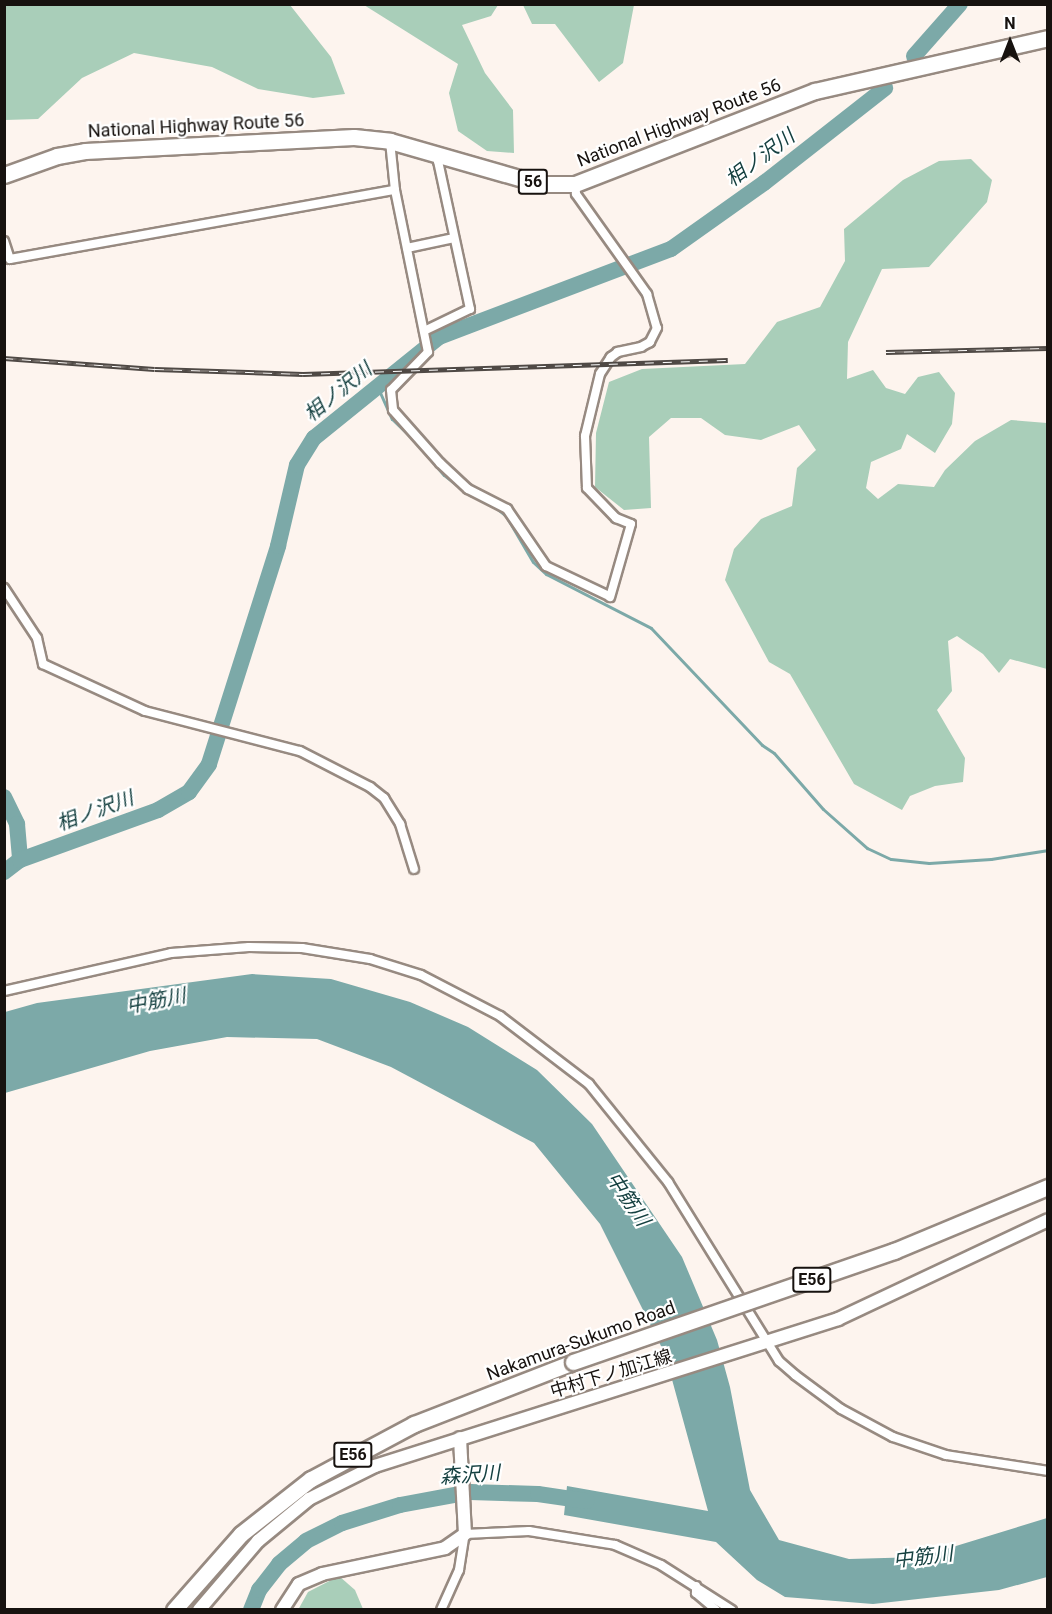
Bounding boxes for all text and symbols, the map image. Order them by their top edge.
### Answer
north arrow [980,12,1040,72]
text: N [1004,14,1016,33]
street label: National Highway Route 56 [574,74,784,172]
street label: National Highway Route 56 [87,110,305,142]
water label: 相ノ沢川 [721,124,799,192]
road number: 56 [516,169,550,195]
water label: 相ノ沢川 [299,358,377,426]
water label: 相ノ沢川 [53,786,137,836]
water label: 中筋川 [124,983,188,1019]
water label: 中筋川 [601,1167,655,1231]
road number: E56 [791,1267,833,1293]
street label: Nakamura-Sukumo Road [484,1297,678,1385]
street label: 中村下ノ加江線 [548,1345,674,1403]
road number: E56 [332,1442,374,1468]
water label: 森沢川 [439,1461,501,1489]
water label: 中筋川 [892,1541,954,1573]

